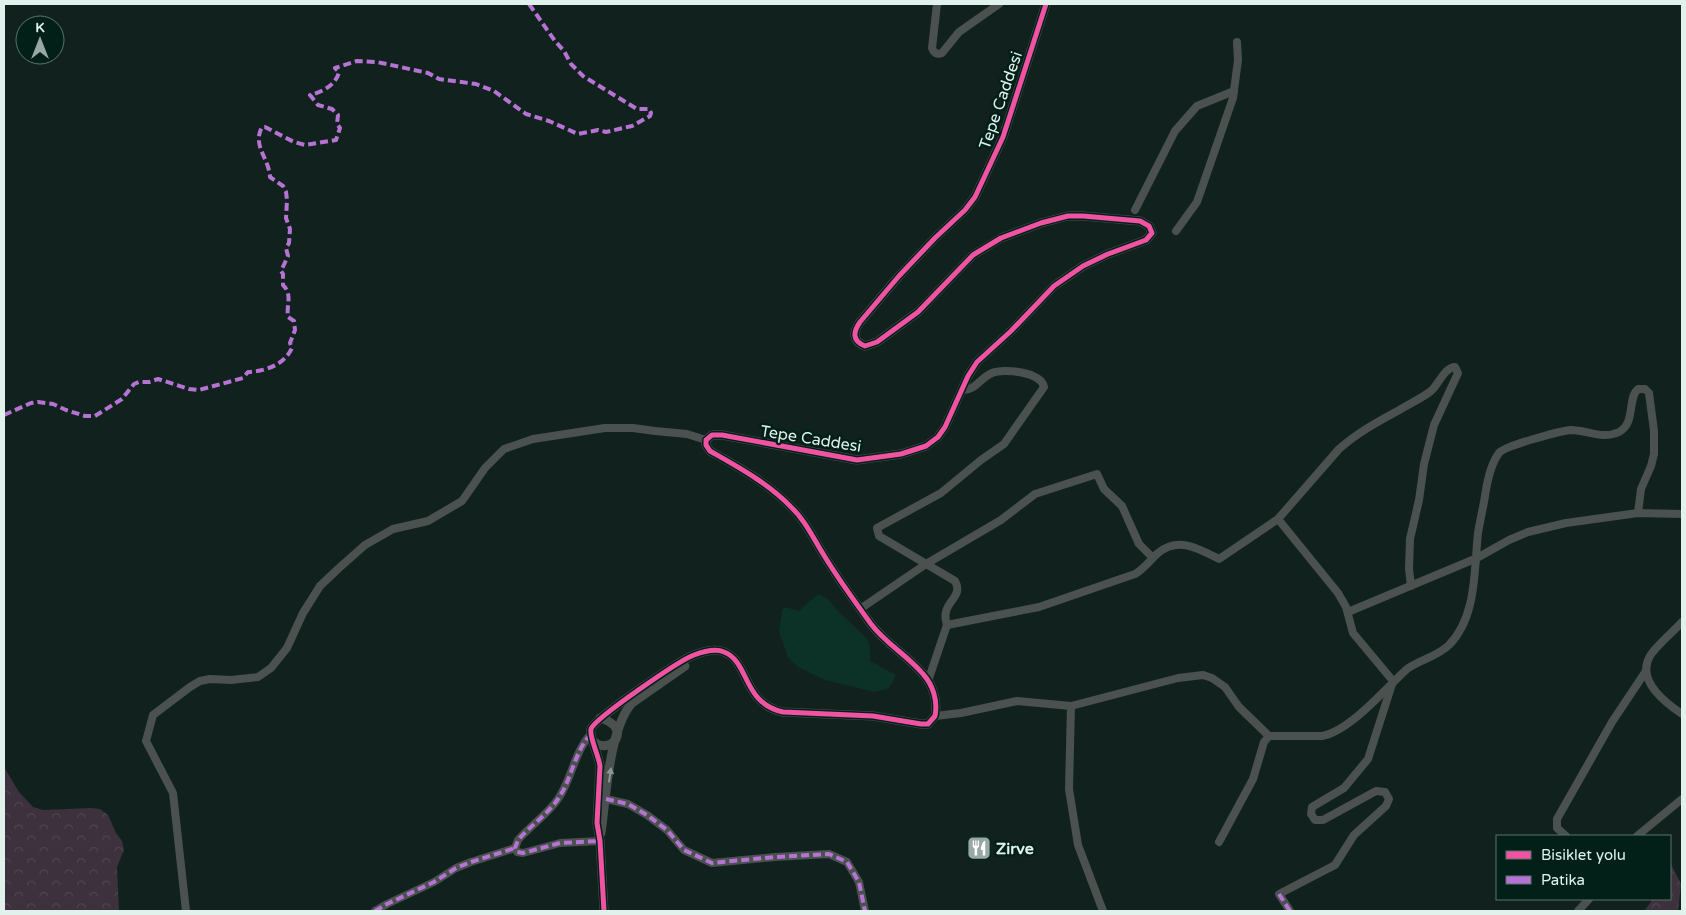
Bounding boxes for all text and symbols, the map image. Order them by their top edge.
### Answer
north arrow [15,15,65,65]
text: K [35,19,45,36]
street label: Tepe Caddesi [975,49,1027,152]
street label: Tepe Caddesi [759,421,863,457]
one-way arrow [606,767,614,783]
restaurant icon: Zirve [966,835,992,861]
legend [1496,835,1671,900]
place label: Zirve [996,839,1034,859]
text: Bisiklet yolu [1541,846,1626,864]
text: Patika [1541,871,1585,889]

